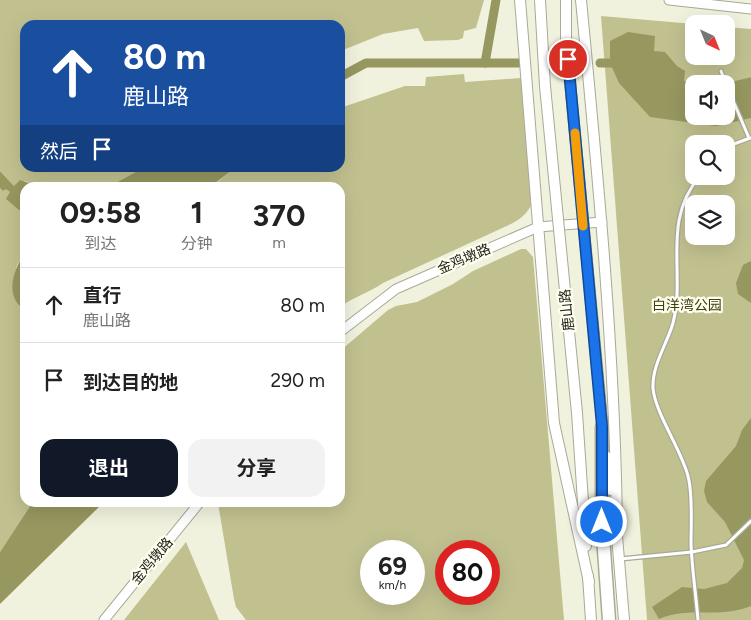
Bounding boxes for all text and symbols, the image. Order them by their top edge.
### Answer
north arrow [685,15,735,65]
map controls [685,15,735,245]
text: 80 m [123,36,206,78]
pin [547,38,589,80]
icon: ahead [40,40,105,105]
icon: arrive [554,45,582,73]
button: sound [685,75,735,125]
text: 鹿山路 [123,83,189,110]
icon: arrive [88,135,116,163]
button: search [685,135,735,185]
text: 然后 [40,140,78,163]
text: 09:58 [60,194,141,231]
text: 1 [191,194,203,231]
button: layers [685,195,735,245]
text: 370 [253,197,305,234]
text: m [272,233,286,252]
text: 到达 [84,234,116,253]
text: 分钟 [181,234,213,253]
street label: 金鸡墩路 [435,240,493,278]
text: 直行 [83,284,121,307]
street label: 鹿山路 [556,288,578,332]
icon: ahead [40,291,68,319]
text: 80 m [280,294,325,317]
park label: 白洋湾公园 [652,297,722,314]
text: 鹿山路 [83,311,131,330]
icon: arrive [40,366,68,394]
text: 290 m [271,369,325,392]
text: 到达目的地 [83,371,178,394]
button: 退出 [40,439,178,497]
button: 分享 [188,439,325,497]
position arrow [575,495,627,547]
street label: 金鸡墩路 [127,534,177,588]
speed limit sign: 80 [435,540,500,605]
text: 69 [378,551,407,581]
text: km/h [379,578,406,592]

